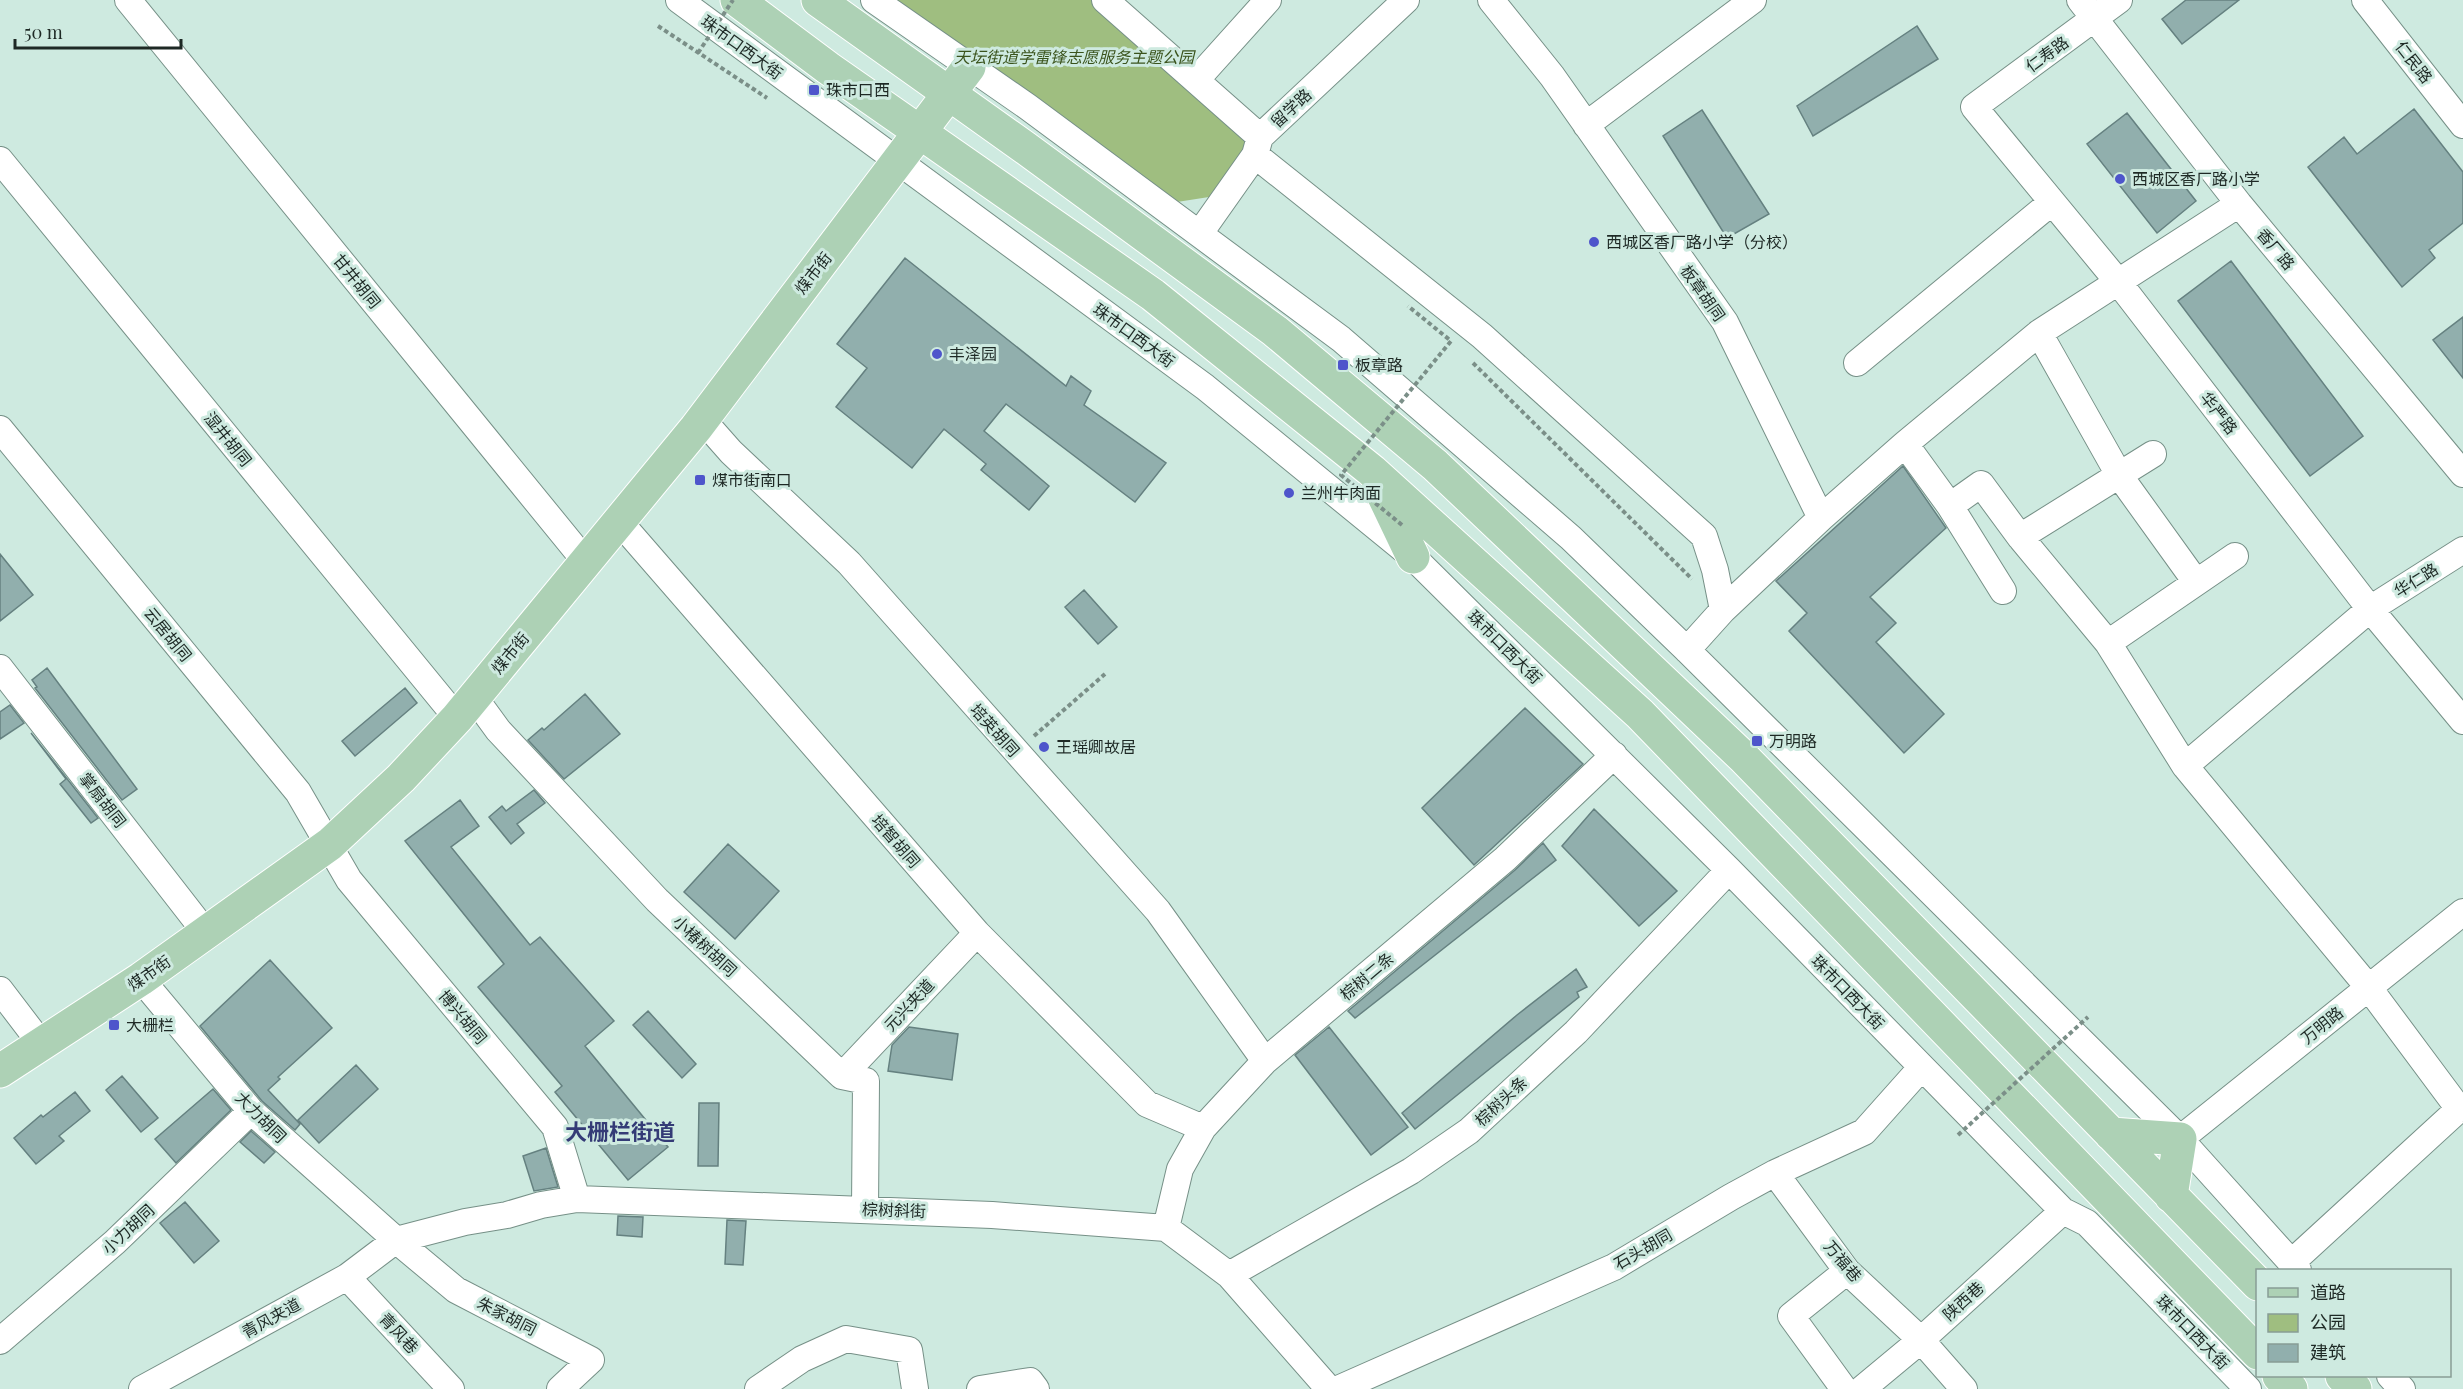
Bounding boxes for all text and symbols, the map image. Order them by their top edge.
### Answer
street label: 珠市口西大街 [697,10,787,83]
scale bar [15,12,182,50]
text: 50 m [24,20,63,44]
street label: 仁寿路 [2021,31,2072,76]
street label: 仁民路 [2391,36,2437,87]
park label: 天坛街道学雷锋志愿服务主题公园 [954,46,1196,67]
place label: 珠市口西 [826,79,890,100]
marker: 珠市口西 [807,83,821,97]
street label: 留学路 [1266,84,1315,132]
place label: 西城区香厂路小学 [2132,168,2260,189]
marker: 西城区香厂路小学 [2113,172,2127,186]
street label: 香厂路 [2253,224,2300,274]
place label: 西城区香厂路小学（分校） [1606,231,1798,252]
marker: 西城区香厂路小学（分校） [1587,235,1601,249]
street label: 煤市街 [790,247,836,298]
street label: 甘井胡同 [329,249,386,312]
street label: 板章胡同 [1676,260,1730,325]
street label: 珠市口西大街 [1089,298,1179,371]
place label: 丰泽园 [949,343,997,364]
marker: 丰泽园 [930,347,944,361]
place label: 板章路 [1355,354,1403,375]
marker: 板章路 [1336,358,1350,372]
street label: 华严路 [2196,387,2242,438]
street label: 湿井胡同 [200,407,257,470]
place label: 煤市街南口 [712,469,792,490]
marker: 煤市街南口 [693,473,707,487]
place label: 兰州牛肉面 [1301,482,1381,503]
marker: 兰州牛肉面 [1282,486,1296,500]
street label: 华仁路 [2390,558,2442,601]
street label: 云居胡同 [140,602,197,665]
street label: 珠市口西大街 [1464,605,1547,688]
street label: 煤市街 [486,628,533,678]
street label: 培英胡同 [966,699,1025,760]
place label: 万明路 [1769,730,1817,751]
marker: 万明路 [1750,734,1764,748]
place label: 王瑶卿故居 [1056,736,1136,757]
marker: 王瑶卿故居 [1037,740,1051,754]
street label: 掌扇胡同 [75,768,131,831]
street label: 培智胡同 [867,810,925,872]
street label: 小椿树胡同 [669,911,742,981]
street label: 棕树二条 [1335,947,1398,1004]
street label: 煤市街 [123,950,174,995]
street label: 珠市口西大街 [1807,950,1889,1033]
street label: 元兴夹道 [879,974,938,1035]
street label: 博兴胡同 [435,985,492,1048]
street label: 万明路 [2296,1001,2347,1048]
place label: 大栅栏 [126,1014,174,1035]
marker: 大栅栏 [107,1018,121,1032]
street label: 棕树头条 [1470,1071,1531,1130]
street label: 大力胡同 [231,1087,291,1147]
district label: 大栅栏街道 [565,1116,675,1146]
street label: 棕树斜街 [862,1198,926,1221]
street label: 小力胡同 [97,1199,158,1258]
street label: 石头胡同 [1610,1223,1676,1274]
street label: 万福巷 [1820,1236,1867,1286]
legend [2256,1269,2451,1377]
street label: 陕西巷 [1938,1277,1988,1324]
text: 道路 [2310,1280,2346,1304]
street label: 珠市口西大街 [2152,1290,2234,1373]
street label: 朱家胡同 [474,1292,541,1339]
street label: 青风夹道 [238,1293,304,1342]
street label: 青风巷 [375,1308,423,1357]
text: 公园 [2310,1310,2346,1334]
text: 建筑 [2310,1340,2346,1364]

